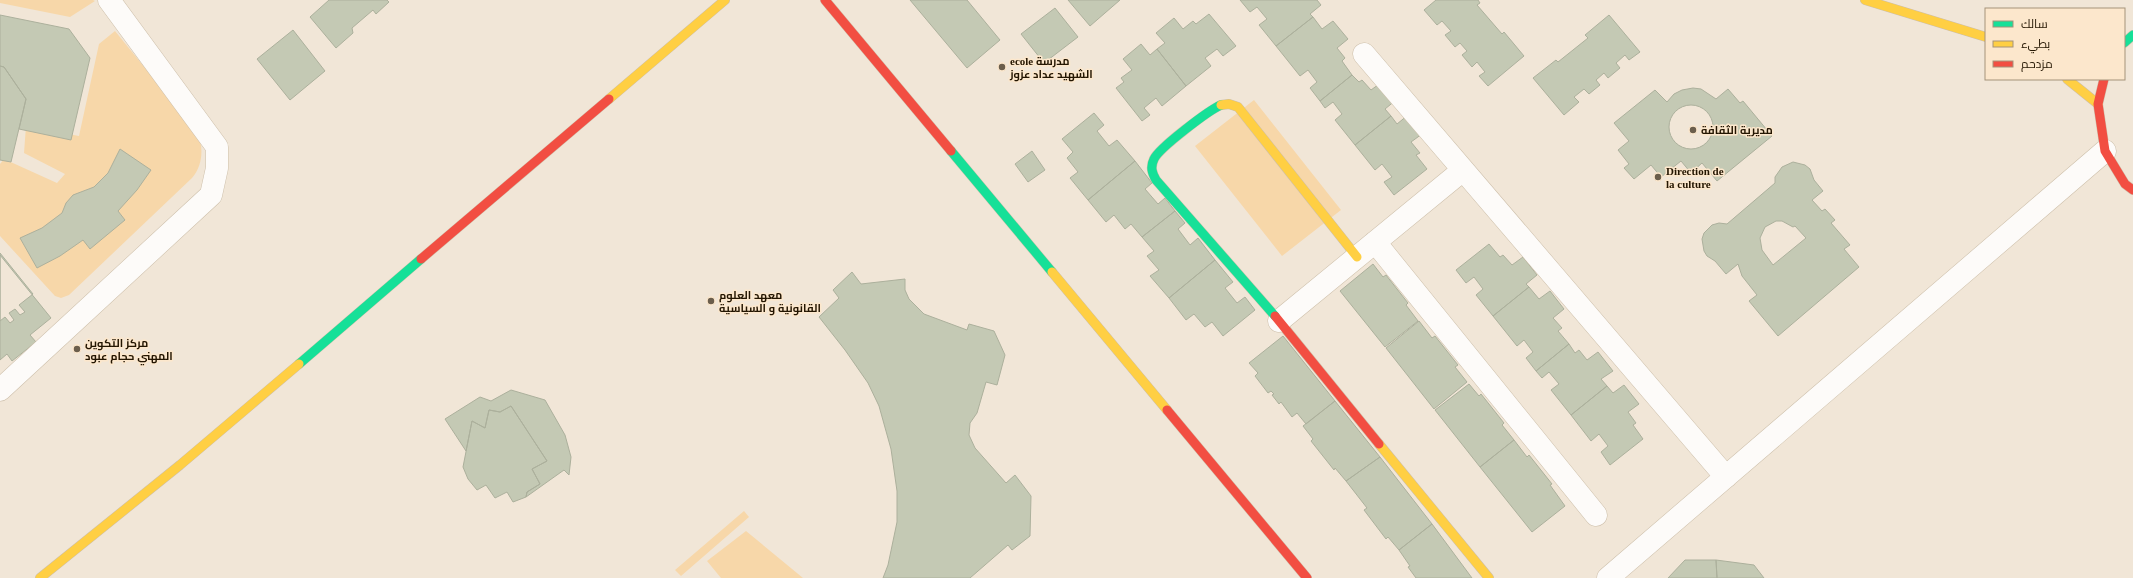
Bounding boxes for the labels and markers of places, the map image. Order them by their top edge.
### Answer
place label: ecole مدرسة الشهيد عداد عزوز [1009,55,1093,82]
marker: ecole مدرسة الشهيد عداد عزوز [997,62,1007,72]
place label: مديرية الثقافة [1701,124,1773,137]
marker: مديرية الثقافة [1688,125,1698,135]
place label: Direction de la culture [1666,165,1724,190]
marker: Direction de la culture [1653,172,1663,182]
place label: معهد العلوم القانونية و السياسية [719,289,821,316]
marker: معهد العلوم القانونية و السياسية [706,296,716,306]
place label: مركز التكوين المهني حجام عبود [85,337,173,366]
marker: مركز التكوين المهني حجام عبود [72,344,82,354]

